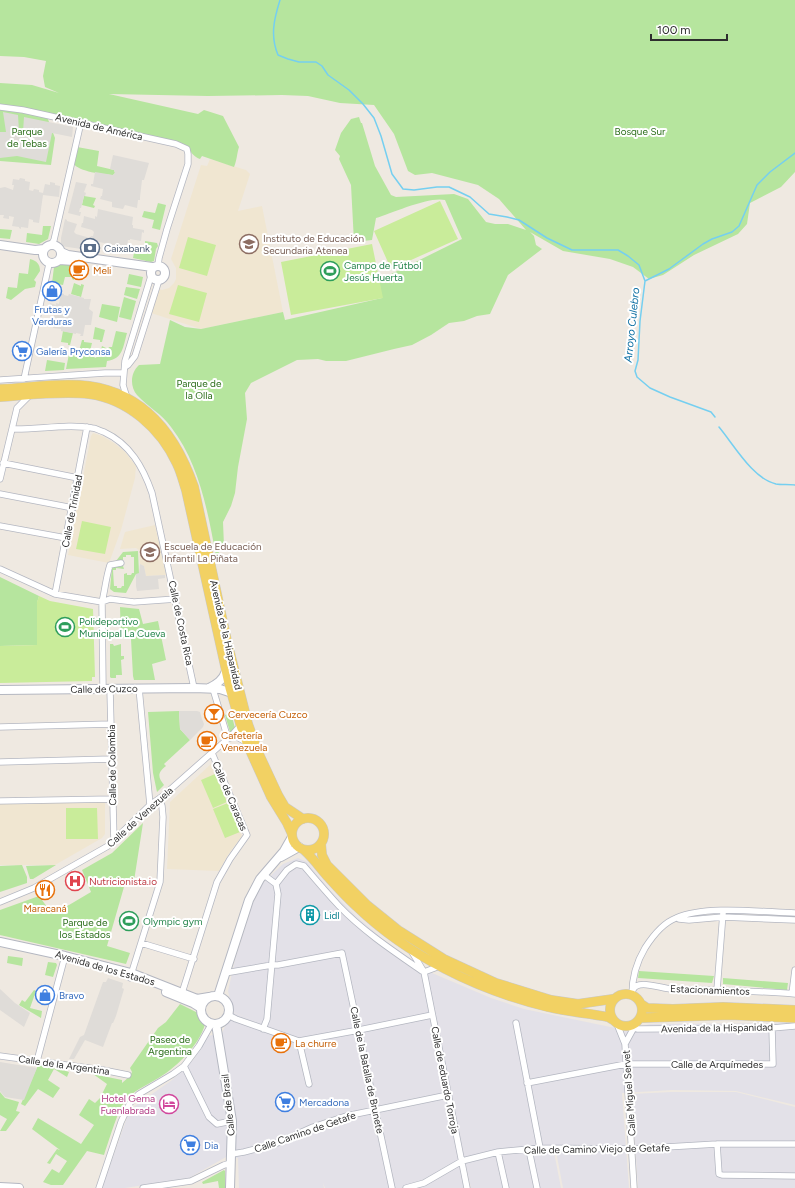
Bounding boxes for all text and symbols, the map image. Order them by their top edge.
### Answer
scale bar [651,16,727,42]
text: 100 m [657,23,691,37]
street label: Avenida de América [54,111,144,143]
park label: Parque de Tebas [7,125,47,150]
park label: Bosque Sur [615,125,666,138]
place label: Instituto de Educación Secundaria Atenea [263,232,365,257]
school or university icon: Instituto de Educación Secundaria Atenea [238,233,260,255]
bank icon: Caixabank [79,237,101,259]
place label: Caixabank [104,242,150,255]
cafe icon: Meli [68,259,90,281]
place label: Campo de Fútbol Jesús Huerta [344,259,421,284]
sports icon: Campo de Fútbol Jesús Huerta [319,260,341,282]
place label: Meli [93,264,111,277]
shop icon: Frutas y Verduras [41,280,63,302]
water label: Arroyo Culebro [622,286,642,364]
place label: Frutas y Verduras [32,303,72,328]
supermarket icon: Galería Pryconsa [11,340,33,362]
place label: Galería Pryconsa [36,345,110,358]
park label: Parque de la Olla [177,377,222,402]
street label: Calle de Trinidad [59,473,85,549]
place label: Escuela de Educación Infantil La Piñata [164,540,262,565]
school or university icon: Escuela de Educación Infantil La Piñata [139,541,161,563]
street label: Calle de Costa Rica [166,579,196,667]
street label: Avenida de la Hispanidad [207,579,245,691]
place label: Polideportivo Municipal La Cueva [79,615,165,640]
sports icon: Polideportivo Municipal La Cueva [54,616,76,638]
street label: Calle de Cuzco [70,682,138,696]
bar icon: Cervecería Cuzco [203,703,225,725]
place label: Cervecería Cuzco [228,708,308,721]
street label: Calle de Colombia [105,724,119,806]
place label: Cafetería Venezuela [221,729,267,754]
cafe icon: Cafetería Venezuela [196,730,218,752]
street label: Calle de Caracas [209,759,251,833]
street label: Calle de Venezuela [104,784,176,850]
hospital icon: Nutricionista.io [64,870,86,892]
place label: Nutricionista.io [89,875,157,888]
restaurant icon: Maracaná [34,879,56,901]
place label: Maracaná [23,902,67,915]
building icon: Lidl [299,904,321,926]
place label: Lidl [324,909,340,922]
sports icon: Olympic gym [118,910,140,932]
place label: Olympic gym [143,915,202,928]
park label: Parque de los Estados [60,916,111,941]
street label: Avenida de los Estados [54,948,157,989]
street label: Estacionamientos [670,982,750,998]
shop icon: Bravo [34,984,56,1006]
place label: Bravo [59,989,85,1002]
street label: Calle de la Batalla de Brunete [347,1005,387,1135]
street label: Avenida de la Hispanidad [661,1021,773,1035]
street label: Calle de eduardo Torroja [428,1025,462,1135]
cafe icon: La churre [270,1032,292,1054]
park label: Paseo de Argentina [148,1033,192,1058]
place label: La churre [295,1037,337,1050]
street label: Calle Miguel Servet [619,1049,638,1137]
street label: Calle de la Argentina [18,1052,110,1078]
street label: Calle de Arquímedes [671,1058,763,1071]
street label: Calle de Brasil [218,1073,238,1137]
supermarket icon: Mercadona [274,1091,296,1113]
place label: Hotel Gema Fuenlabrada [100,1092,155,1117]
hotel icon: Hotel Gema Fuenlabrada [158,1093,180,1115]
place label: Mercadona [299,1096,349,1109]
street label: Calle Camino de Getafe [253,1108,358,1155]
supermarket icon: Dia [179,1134,201,1156]
place label: Dia [204,1139,218,1152]
street label: Calle de Camino Viejo de Getafe [524,1141,671,1157]

